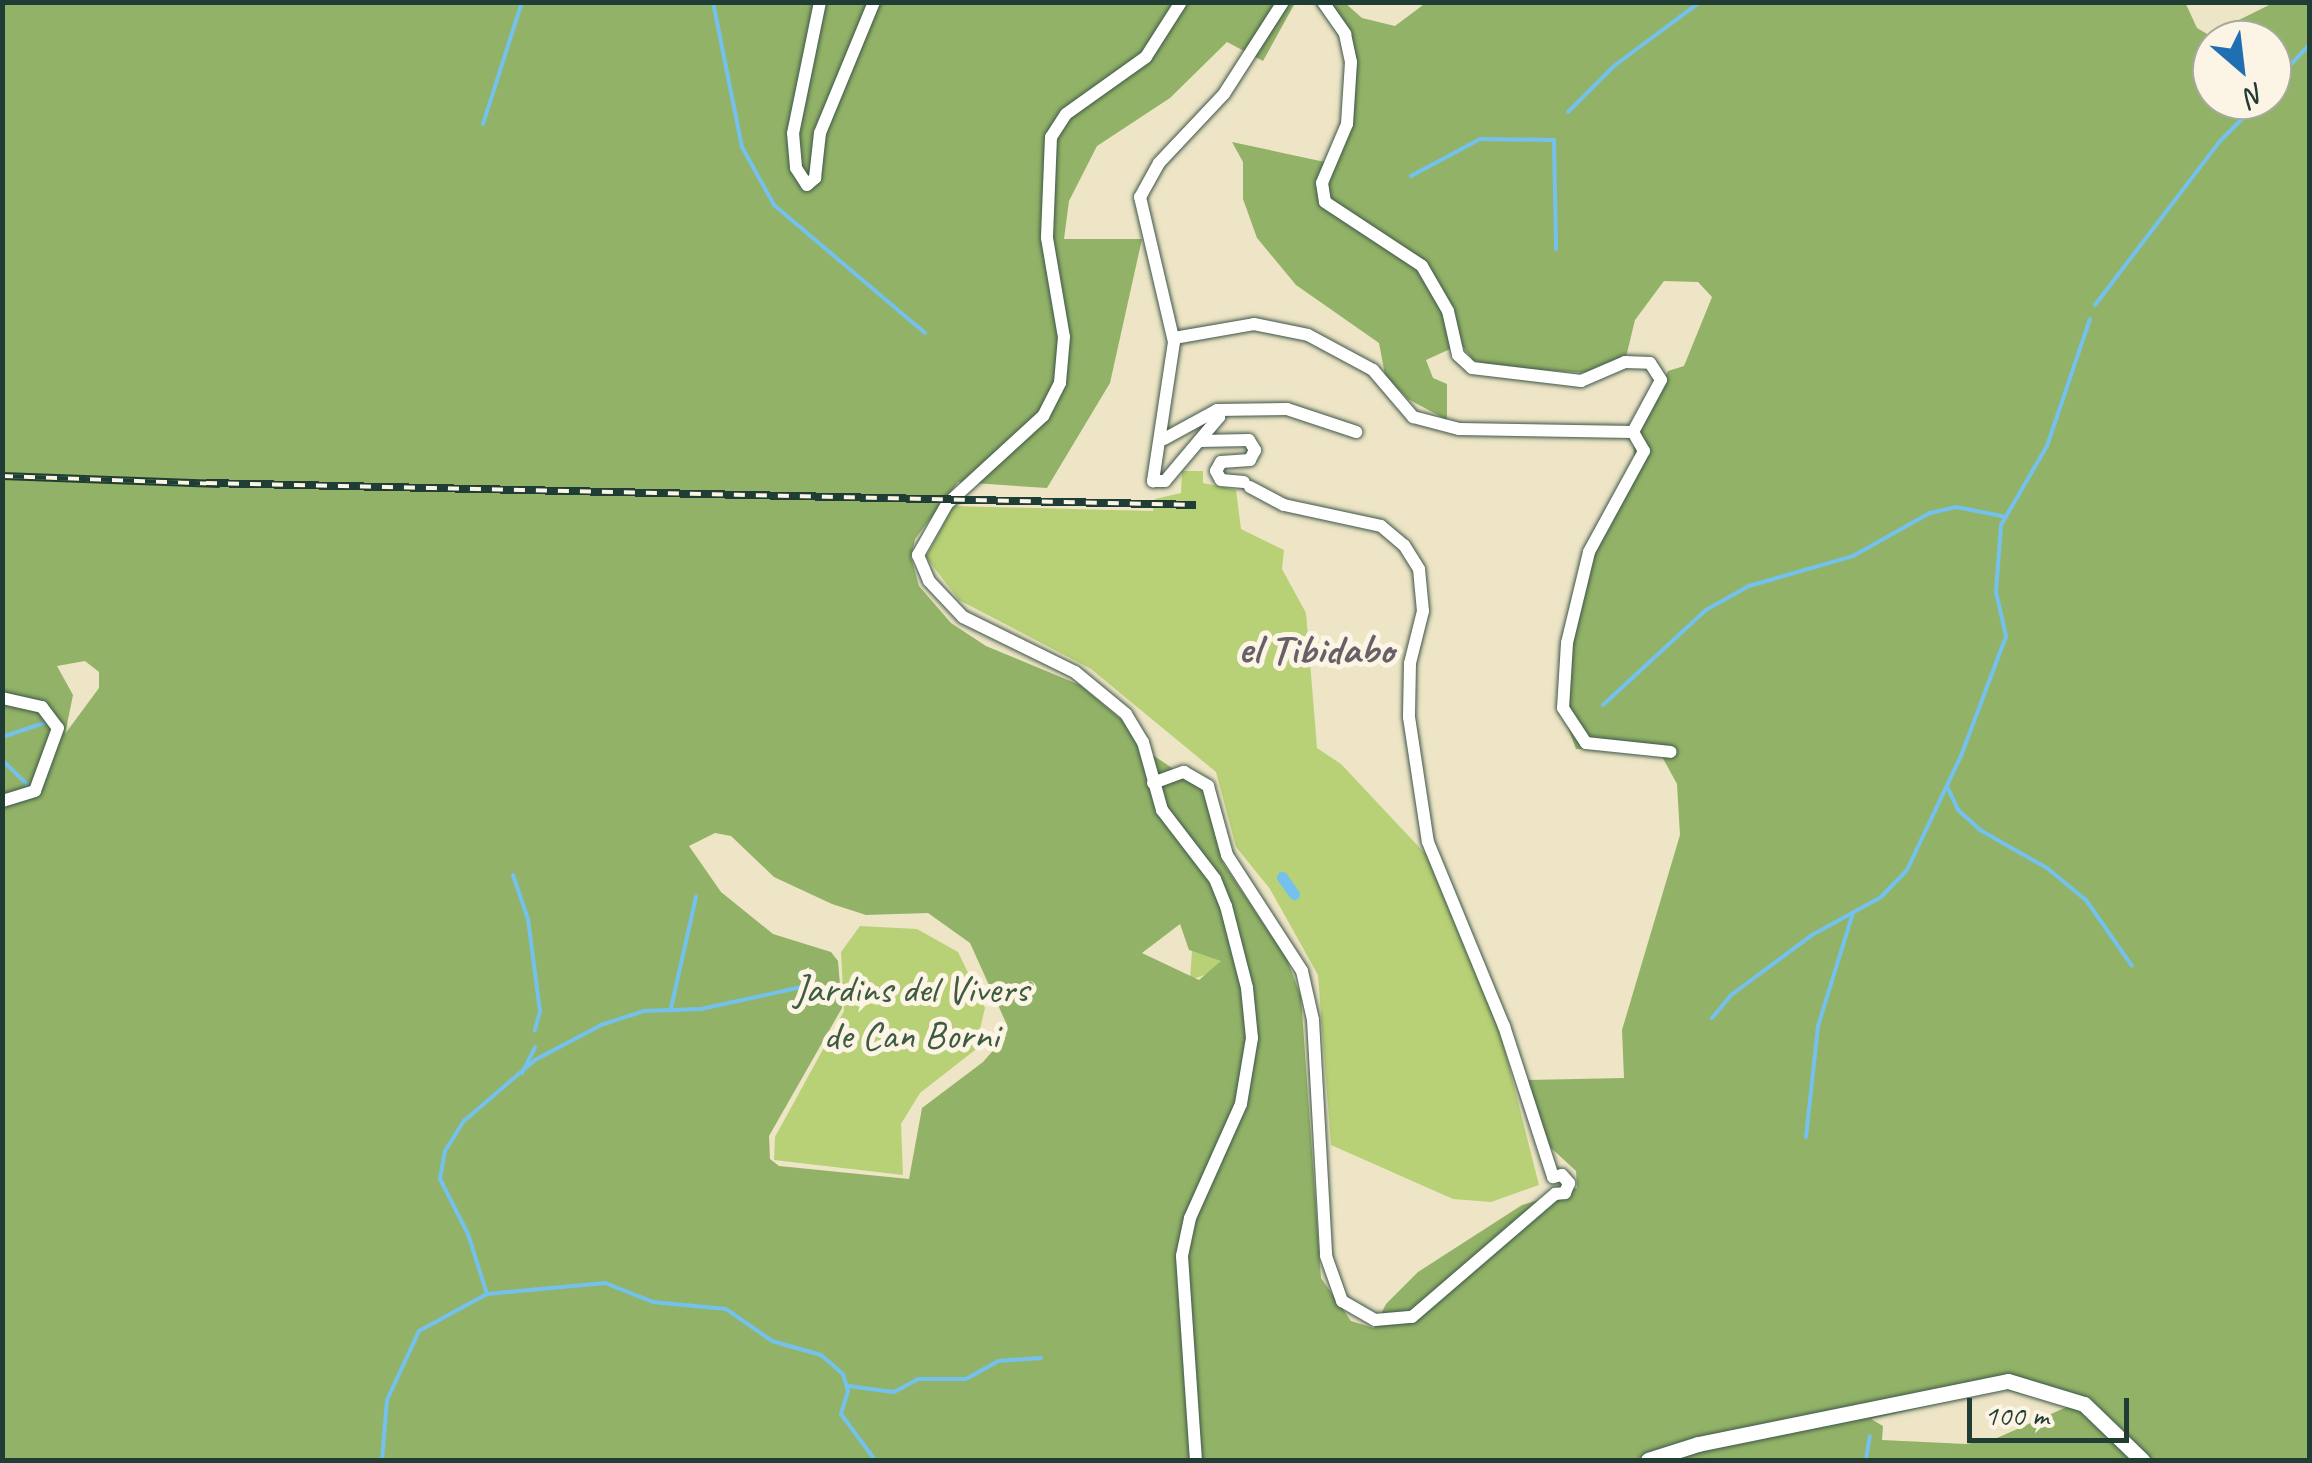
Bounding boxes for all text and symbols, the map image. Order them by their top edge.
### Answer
north arrow [2192,20,2292,120]
text: N [2240,76,2271,115]
district label: el Tibidabo [1239,625,1393,675]
park label: Jardins del Vivers de Can Borni [793,965,1029,1059]
scale bar [1972,1378,2134,1440]
text: 100 m [1984,1396,2049,1434]

